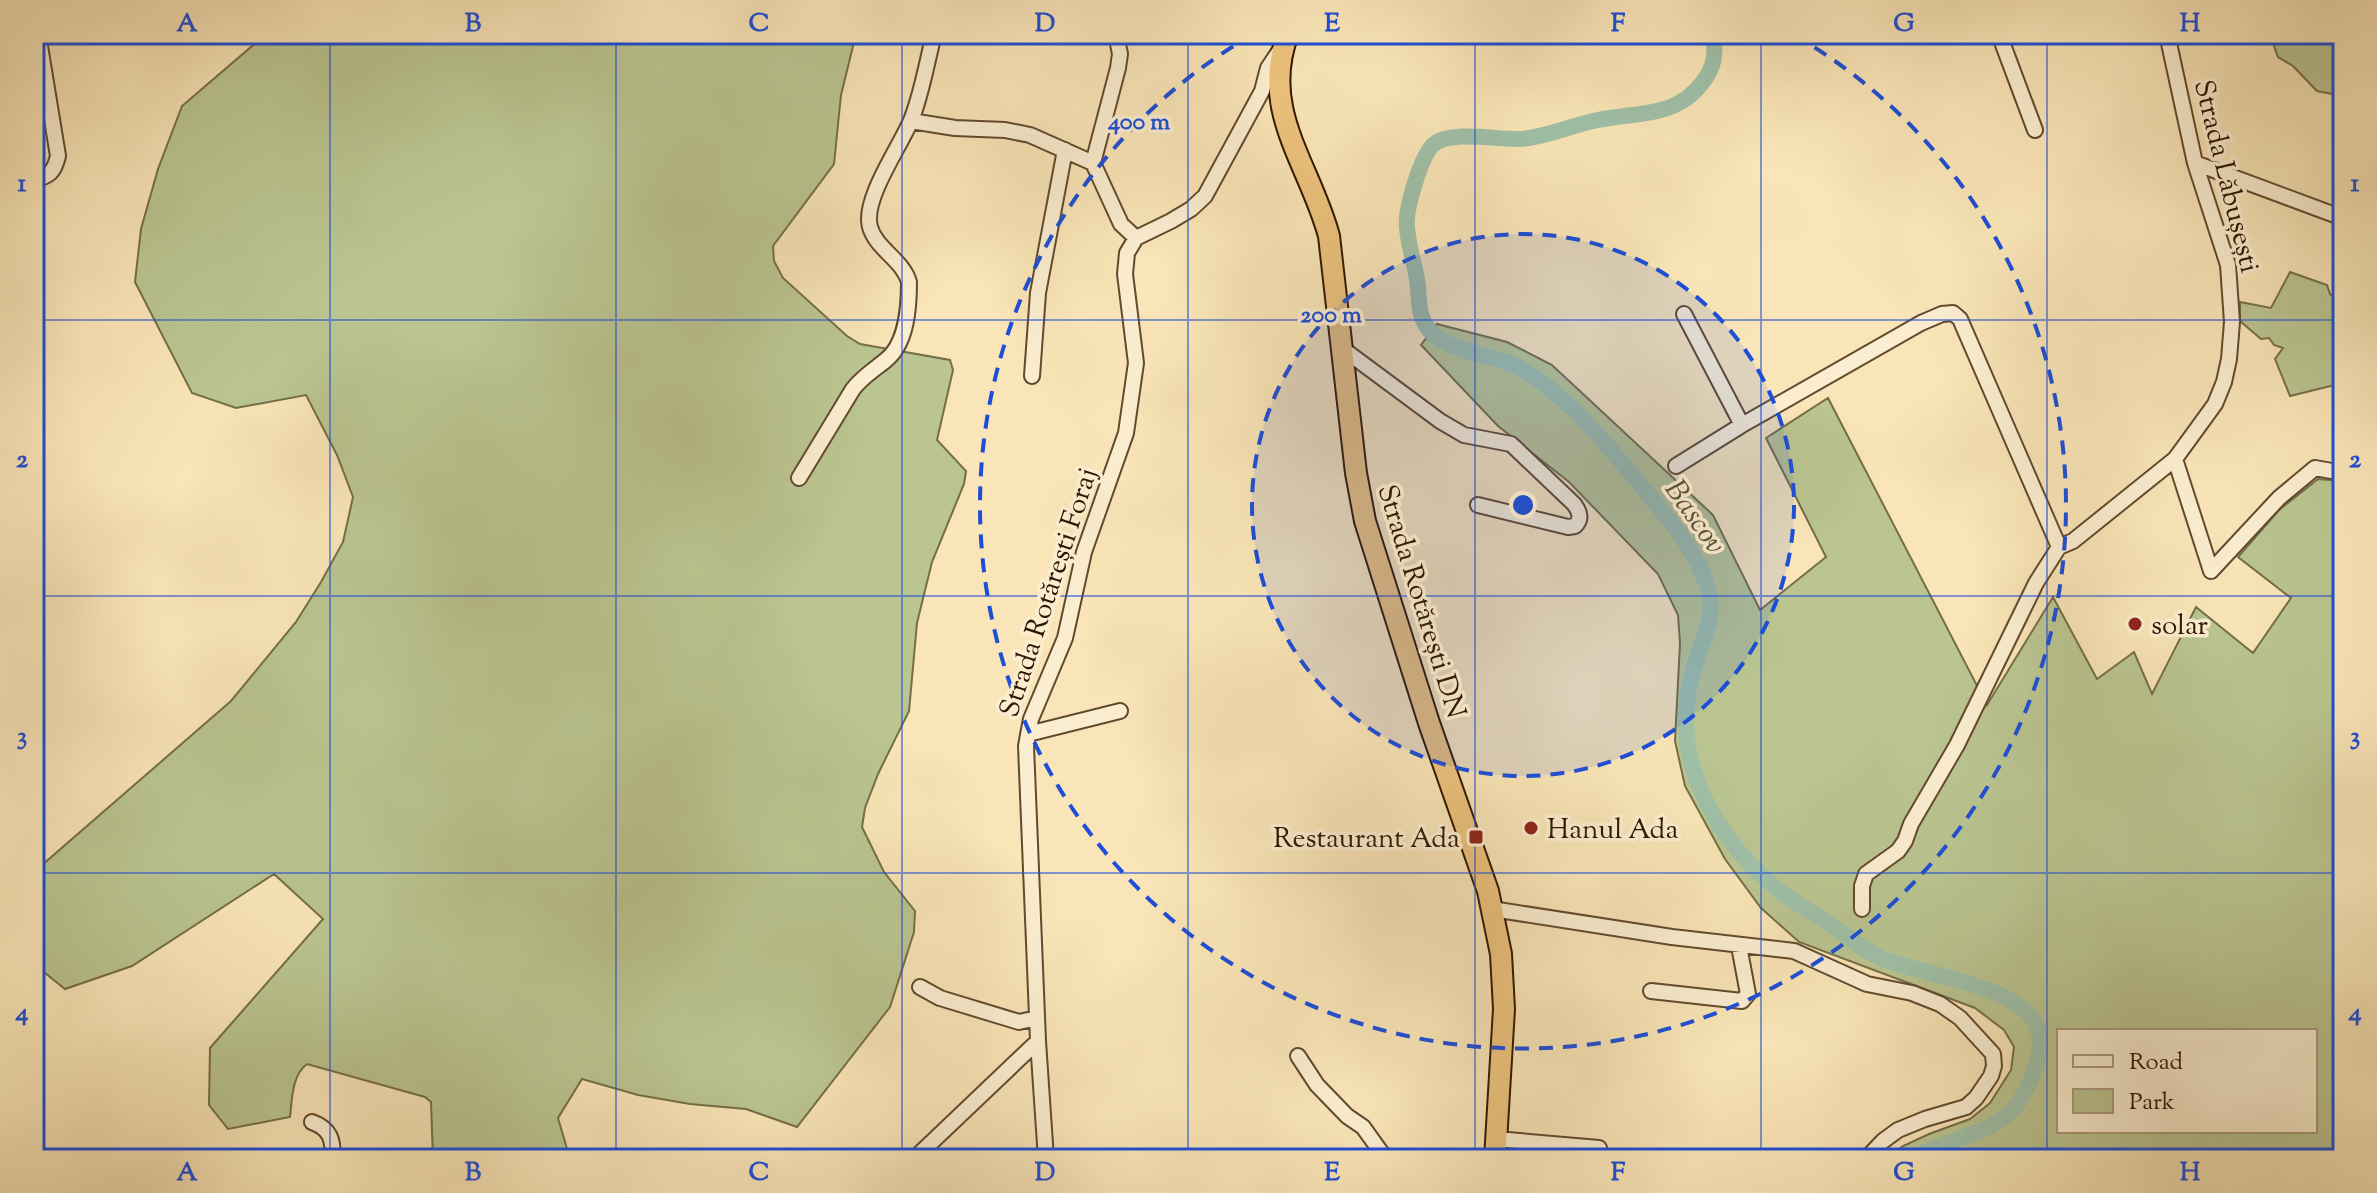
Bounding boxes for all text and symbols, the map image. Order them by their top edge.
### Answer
text: A [176,6,198,43]
text: B [465,6,482,43]
text: C [749,6,769,43]
text: D [1035,6,1055,43]
text: E [1324,6,1340,43]
text: F [1611,6,1626,43]
text: G [1893,6,1915,43]
text: H [2180,6,2201,43]
street label: Strada Lăbușești [2182,76,2268,277]
text: 400 m [1107,106,1170,140]
text: 1 [18,166,27,203]
text: 1 [2351,166,2360,203]
text: 200 m [1300,299,1362,333]
text: 2 [16,442,29,479]
text: 2 [2349,442,2362,479]
street label: Strada Rotărești Foraj [991,463,1109,723]
water label: Bascov [1653,472,1735,564]
street label: Strada Rotărești DN [1366,480,1475,724]
centre of rings [1509,491,1537,519]
place label: solar [2151,607,2209,647]
marker: solar [2126,615,2144,633]
text: 3 [17,719,27,756]
text: 3 [2350,719,2360,756]
place label: Hanul Ada [1547,811,1678,851]
marker: Hanul Ada [1522,819,1540,837]
place label: Restaurant Ada [1273,820,1460,860]
marker: Restaurant Ada [1467,828,1485,846]
text: 4 [14,995,29,1032]
text: 4 [2347,995,2362,1032]
legend [2057,1029,2317,1133]
text: Road [2129,1046,2183,1080]
text: Park [2129,1086,2175,1120]
text: A [176,1155,198,1192]
text: B [465,1155,482,1192]
text: C [749,1155,769,1192]
text: D [1035,1155,1055,1192]
text: E [1324,1155,1340,1192]
text: F [1611,1155,1626,1192]
text: G [1893,1155,1915,1192]
text: H [2180,1155,2201,1192]

